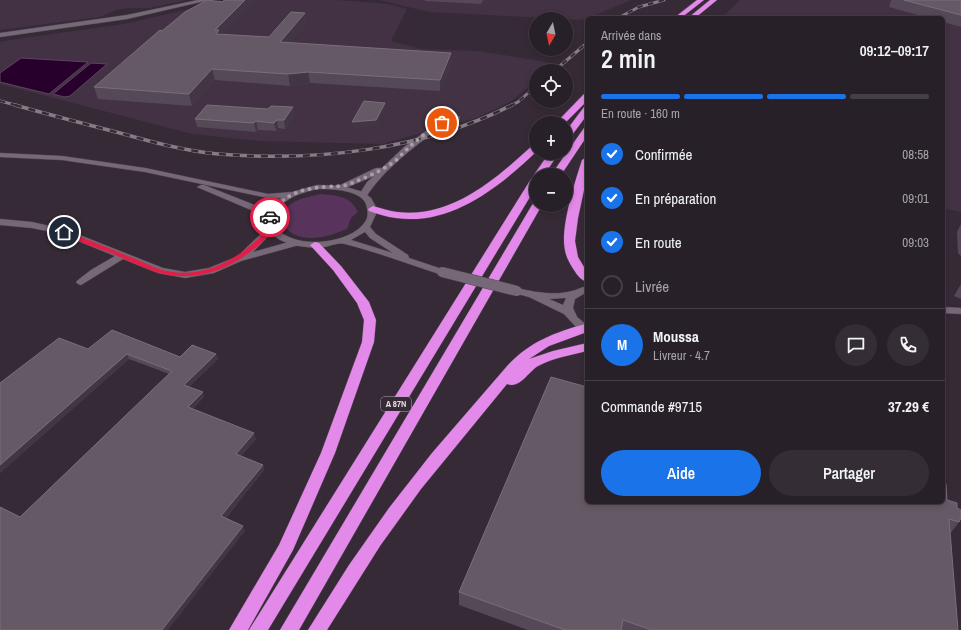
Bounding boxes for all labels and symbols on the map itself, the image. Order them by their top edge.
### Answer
north arrow [529,12,573,56]
pin [425,106,459,140]
courier [250,197,290,237]
pin [47,215,81,249]
road number: A 87N [381,397,411,411]

